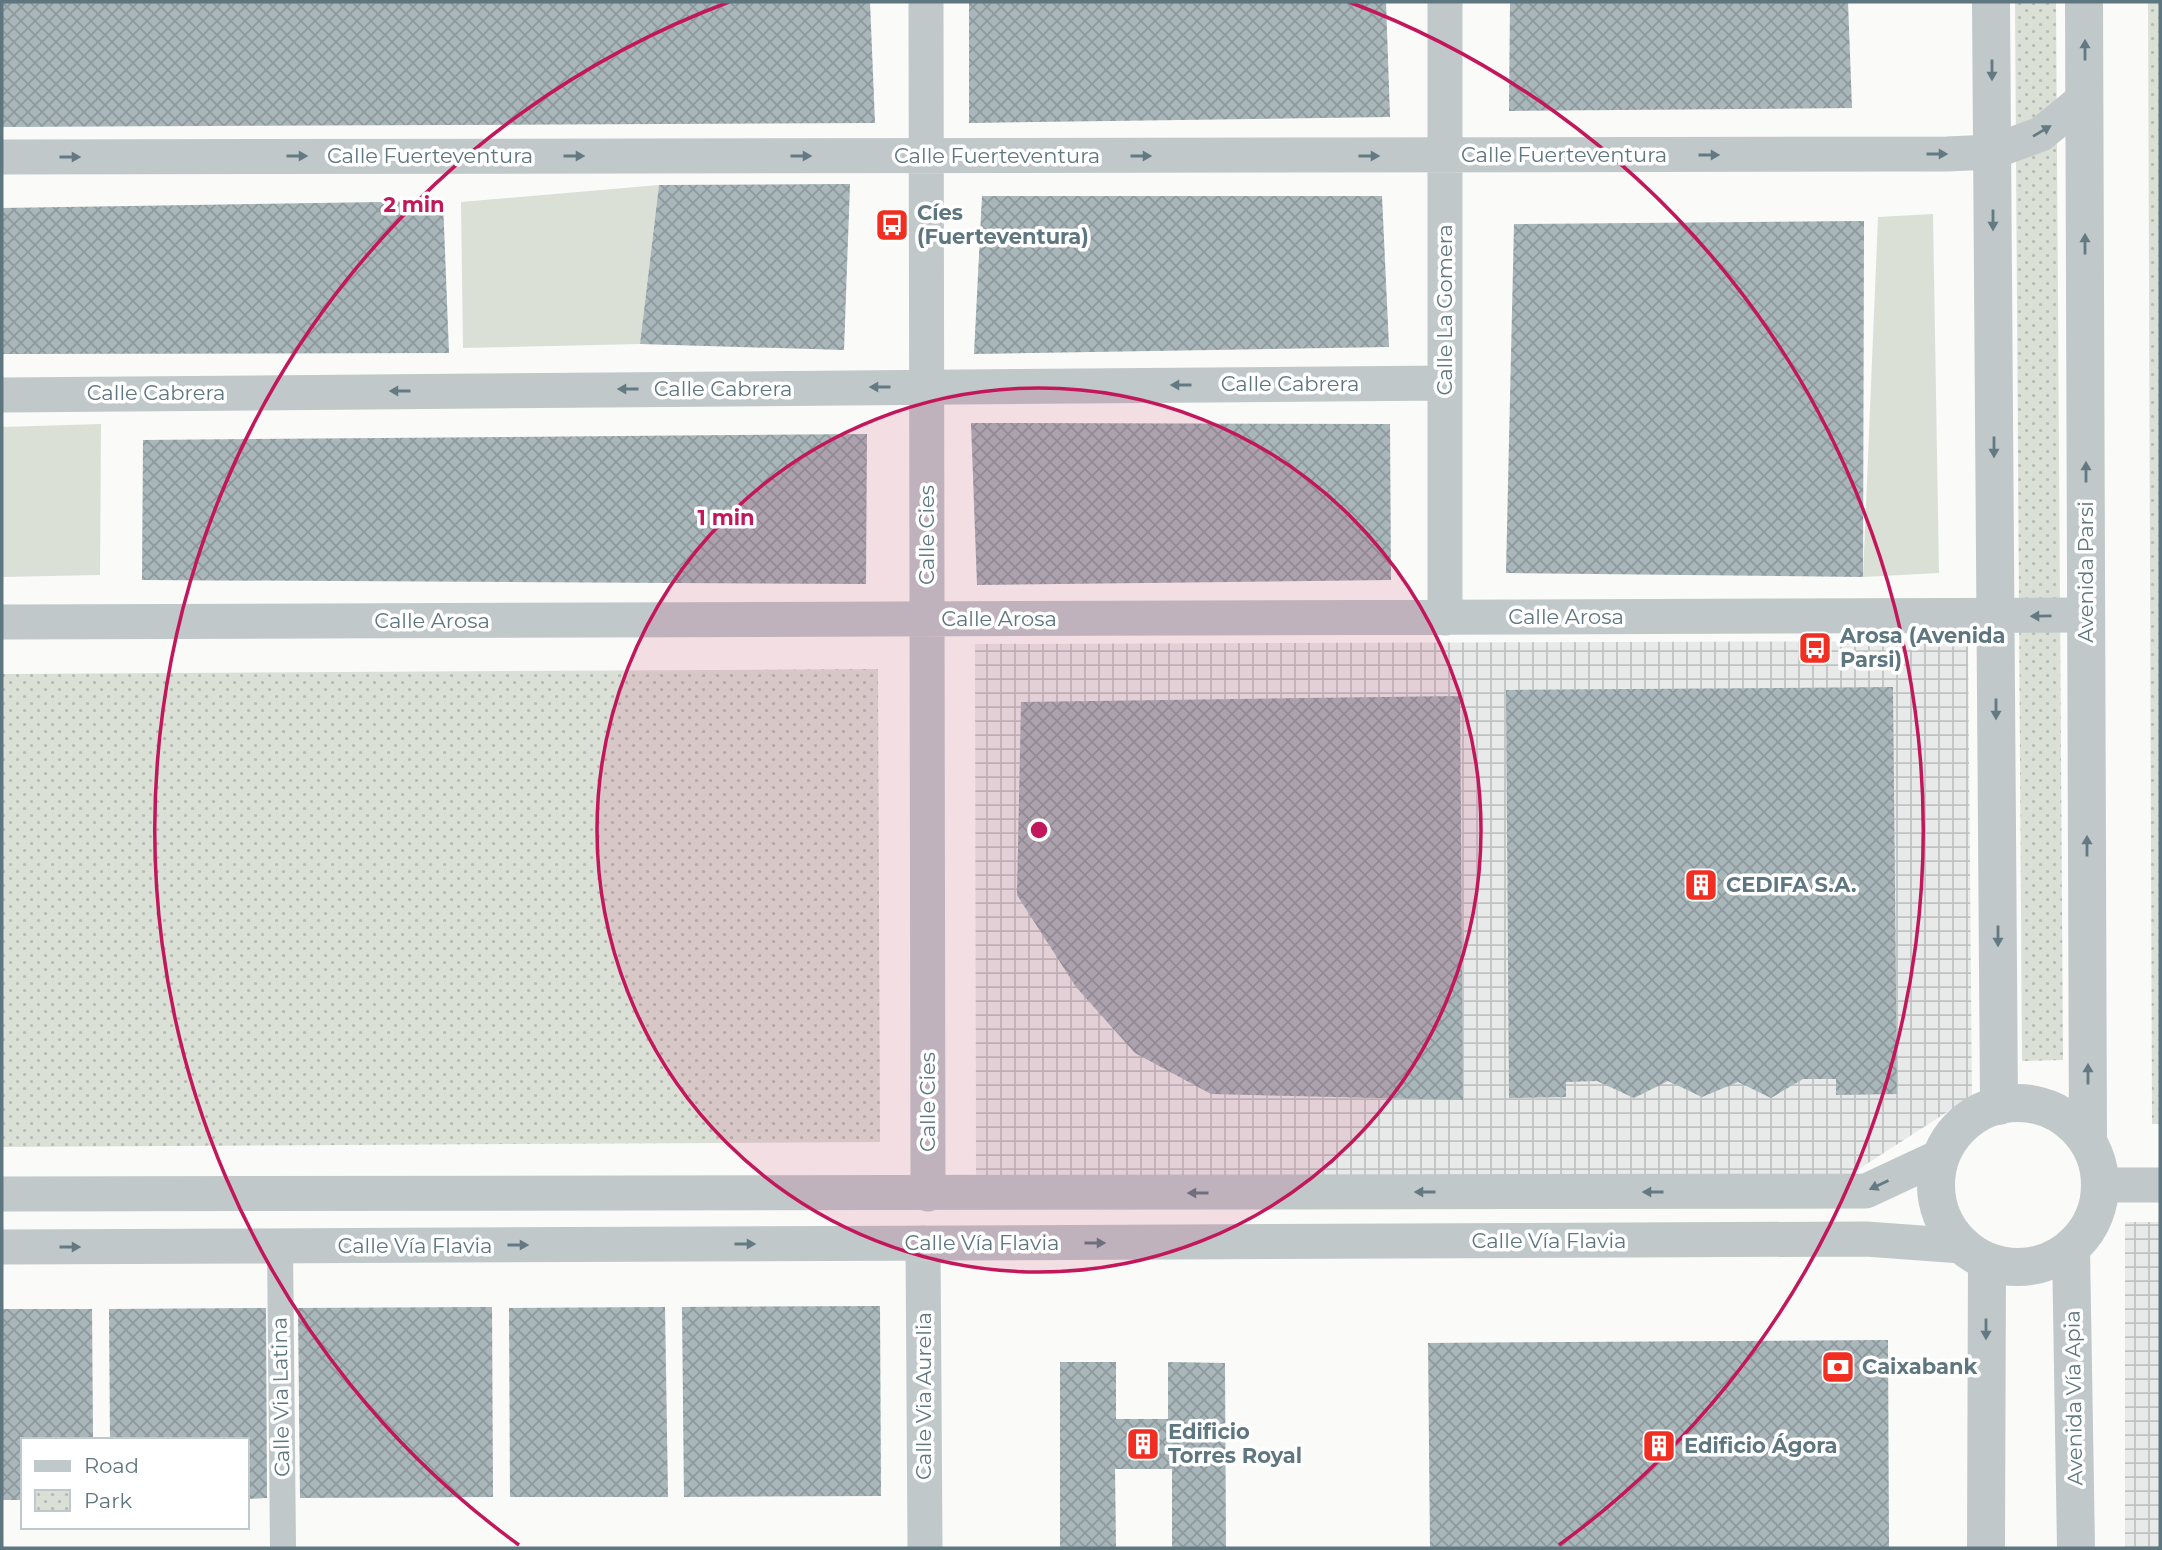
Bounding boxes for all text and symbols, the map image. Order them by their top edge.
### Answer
one-way arrow [2079,39,2091,61]
one-way arrow [1986,59,1998,81]
one-way arrow [2032,125,2052,138]
street label: Calle Fuerteventura [1461,142,1667,167]
street label: Calle Fuerteventura [327,143,533,168]
street label: Calle Fuerteventura [894,143,1100,168]
one-way arrow [1926,148,1948,160]
one-way arrow [1698,149,1720,161]
one-way arrow [287,150,309,162]
one-way arrow [563,150,585,162]
one-way arrow [791,150,813,162]
one-way arrow [1130,150,1152,162]
one-way arrow [1358,150,1380,162]
one-way arrow [59,151,81,163]
text: 2 min [383,192,445,217]
place label: Cíes (Fuerteventura) [917,200,1089,249]
bus stop icon: Cíes (Fuerteventura) [873,206,911,244]
one-way arrow [1987,209,1999,231]
street label: Calle La Gomera [1432,224,1457,396]
one-way arrow [2079,233,2091,255]
street label: Calle Cabrera [1221,371,1359,396]
street label: Calle Cabrera [654,376,792,401]
one-way arrow [1169,379,1191,391]
street label: Calle Cabrera [87,380,225,405]
one-way arrow [868,381,890,393]
one-way arrow [617,383,639,395]
one-way arrow [389,385,411,397]
one-way arrow [1988,437,2000,459]
one-way arrow [2080,461,2092,483]
street label: Calle Cies [914,485,939,585]
street label: Avenida Parsi [2073,501,2098,643]
text: 1 min [697,505,755,530]
street label: Calle Arosa [1508,604,1624,629]
street label: Calle Arosa [941,606,1057,631]
street label: Calle Arosa [374,608,490,633]
one-way arrow [2029,610,2051,621]
place label: Arosa (Avenida Parsi) [1839,623,2006,672]
bus stop icon: Arosa (Avenida Parsi) [1796,629,1834,667]
one-way arrow [1990,698,2002,720]
centre of rings [1027,818,1051,842]
one-way arrow [2081,835,2093,857]
building icon: CEDIFA S.A. [1682,866,1720,904]
place label: CEDIFA S.A. [1726,872,1857,897]
one-way arrow [1992,926,2003,948]
street label: Calle Cies [915,1052,940,1152]
one-way arrow [2082,1063,2094,1085]
one-way arrow [1869,1179,1889,1191]
one-way arrow [1414,1186,1436,1198]
one-way arrow [1641,1186,1663,1197]
one-way arrow [1186,1187,1208,1199]
street label: Calle Vía Flavia [1472,1228,1626,1253]
street label: Calle Vía Flavia [905,1230,1059,1255]
street label: Calle Vía Flavia [338,1233,492,1258]
one-way arrow [1085,1237,1107,1249]
one-way arrow [735,1238,757,1250]
one-way arrow [507,1240,529,1251]
one-way arrow [59,1241,81,1253]
street label: Avenida Vía Apia [2059,1310,2088,1486]
street label: Calle Via Aurelia [911,1312,936,1480]
street label: Calle Via Latina [267,1317,294,1477]
one-way arrow [1980,1319,1992,1341]
bank icon: Caixabank [1819,1348,1857,1386]
place label: Caixabank [1862,1354,1977,1379]
place label: Edificio Torres Royal [1168,1419,1302,1468]
building icon: Edificio Torres Royal [1124,1425,1162,1463]
building icon: Edificio Ágora [1640,1427,1678,1465]
place label: Edificio Ágora [1684,1433,1837,1458]
legend [21,1438,248,1529]
text: Road [84,1453,139,1478]
text: Park [84,1488,132,1513]

